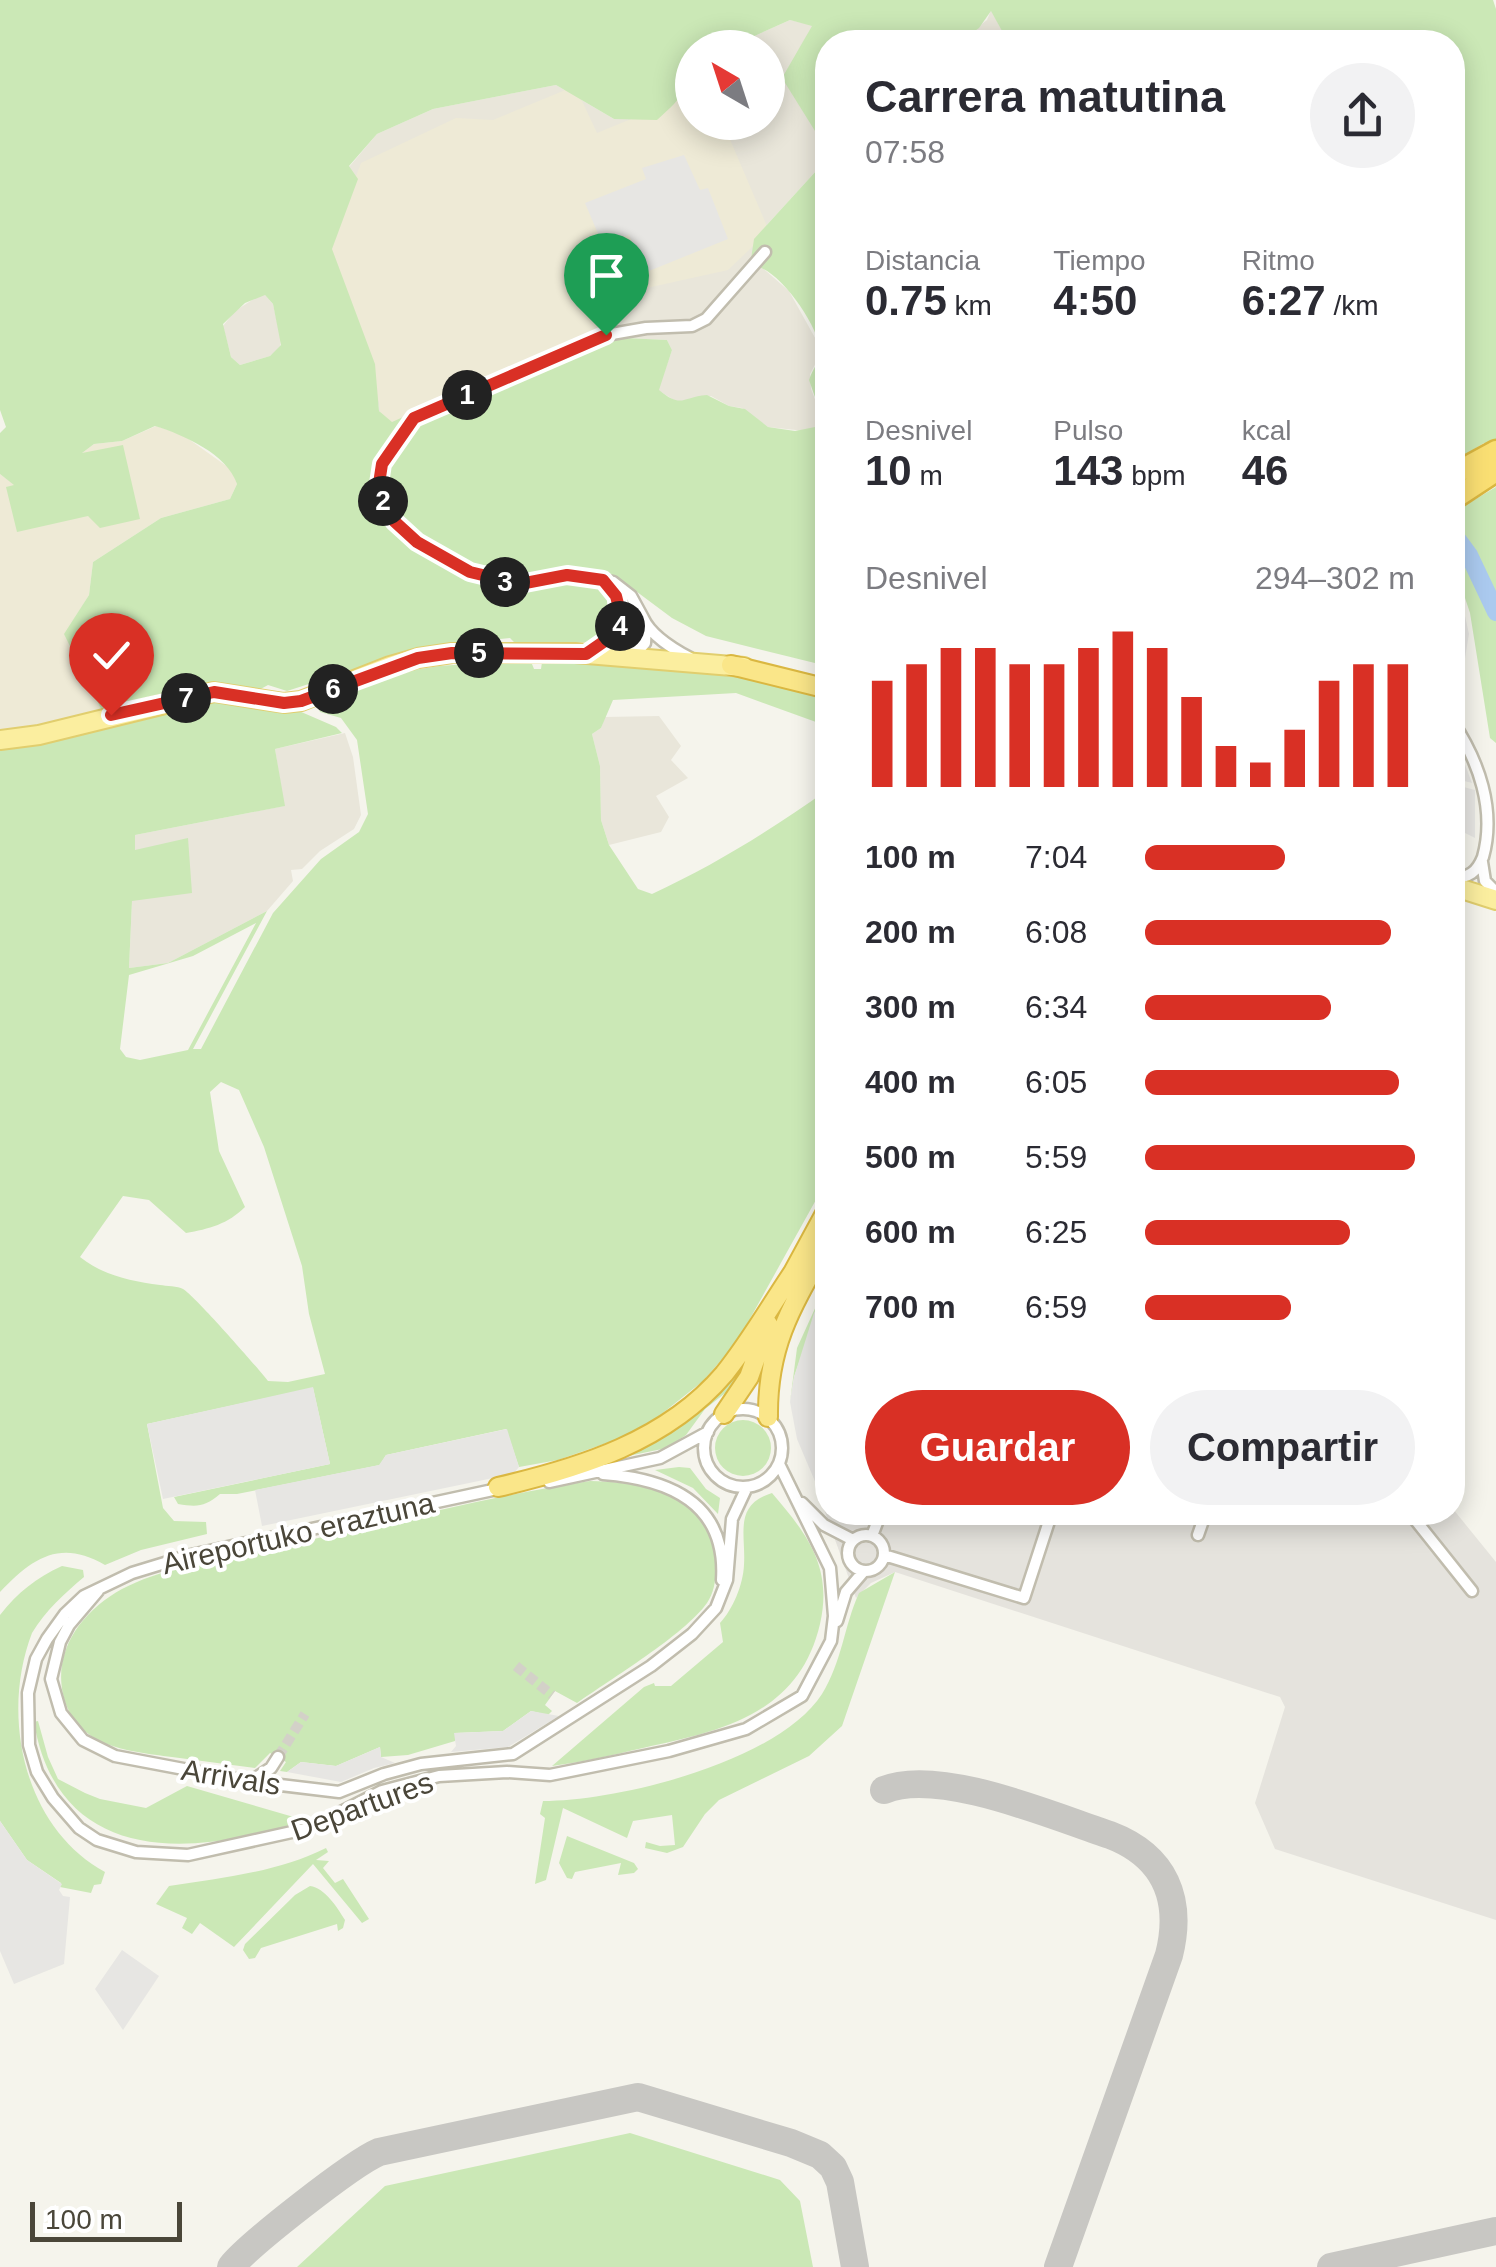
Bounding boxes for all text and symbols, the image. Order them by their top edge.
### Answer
north arrow [675,30,785,140]
map controls [675,30,785,140]
button: share [1310,63,1415,168]
text: Carrera matutina [865,71,1225,122]
text: 07:58 [865,134,945,170]
pin [564,233,649,336]
text: Distancia [865,245,980,276]
text: Tiempo [1053,245,1146,276]
text: Ritmo [1242,245,1315,276]
icon: arrive [579,248,634,303]
text: 0.75 [865,277,947,324]
text: 4:50 [1053,277,1137,324]
text: 6:27 [1242,277,1326,324]
text: km [947,290,992,321]
text: /km [1326,290,1379,321]
pin: 1 [442,370,492,420]
text: 1 [459,379,475,410]
text: Desnivel [865,415,972,446]
text: Pulso [1053,415,1123,446]
text: kcal [1242,415,1291,446]
text: 10 [865,447,912,494]
text: 143 [1053,447,1123,494]
text: 46 [1242,447,1288,494]
text: m [912,460,943,491]
text: bpm [1123,460,1186,491]
pin: 2 [358,476,408,526]
text: 2 [375,485,391,516]
pin: 3 [480,557,530,607]
text: Desnivel [865,560,988,596]
text: 294–302 m [1255,560,1415,596]
text: 3 [497,566,513,597]
pin: 4 [595,601,645,651]
text: 4 [612,610,628,641]
pin [69,613,154,716]
icon: check [84,628,139,683]
pin: 5 [454,628,504,678]
text: 5 [471,637,487,668]
pin: 6 [308,664,358,714]
pin: 7 [161,673,211,723]
text: 6 [325,673,341,704]
text: 7 [178,682,194,713]
text: 100 m [865,839,956,875]
text: 7:04 [1025,839,1087,875]
text: 200 m [865,914,956,950]
text: 6:08 [1025,914,1087,950]
text: 300 m [865,989,956,1025]
text: 6:34 [1025,989,1087,1025]
text: 400 m [865,1064,956,1100]
text: 6:05 [1025,1064,1087,1100]
text: 500 m [865,1139,956,1175]
text: 5:59 [1025,1139,1087,1175]
text: 600 m [865,1214,956,1250]
text: 6:25 [1025,1214,1087,1250]
text: 700 m [865,1289,956,1325]
text: 6:59 [1025,1289,1087,1325]
button: Guardar [865,1390,1130,1505]
button: Compartir [1150,1390,1415,1505]
street label: Aireportuko eraztuna [159,1486,438,1580]
street label: Arrivals [179,1753,283,1801]
street label: Departures [287,1765,437,1847]
scale bar [30,2197,182,2242]
text: 100 m [45,2204,123,2235]

